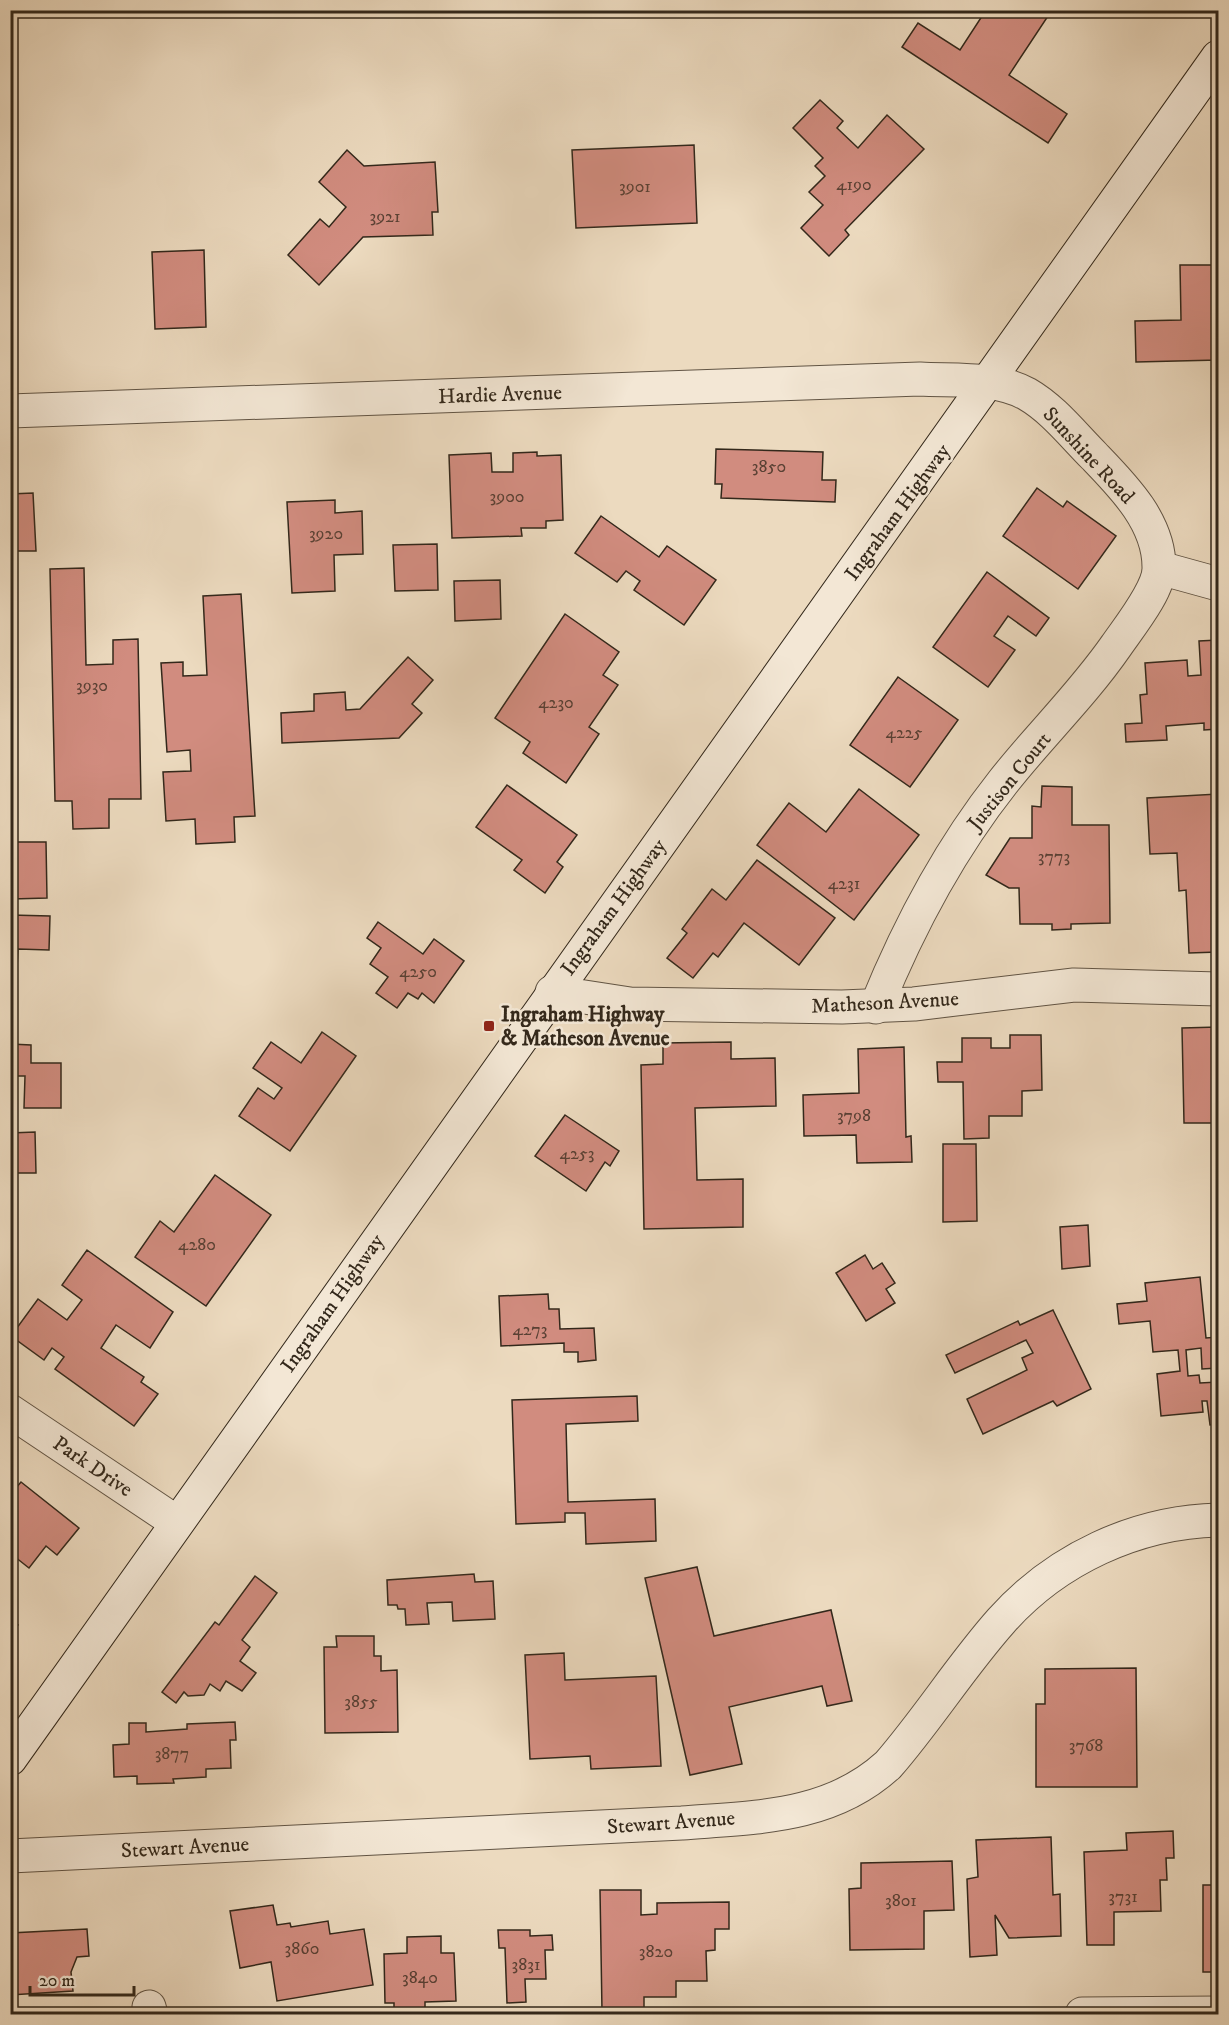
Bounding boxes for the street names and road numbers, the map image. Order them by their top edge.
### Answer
street label: Hardie Avenue [438,380,563,410]
street label: Sunshine Road [1037,402,1140,510]
street label: Ingraham Highway [839,438,957,586]
street label: Justison Court [961,727,1057,838]
street label: Ingraham Highway [555,833,673,981]
street label: Matheson Avenue [811,986,960,1020]
street label: Ingraham Highway [275,1228,391,1378]
street label: Park Drive [48,1431,137,1503]
street label: Stewart Avenue [606,1806,736,1840]
street label: Stewart Avenue [120,1832,250,1864]

